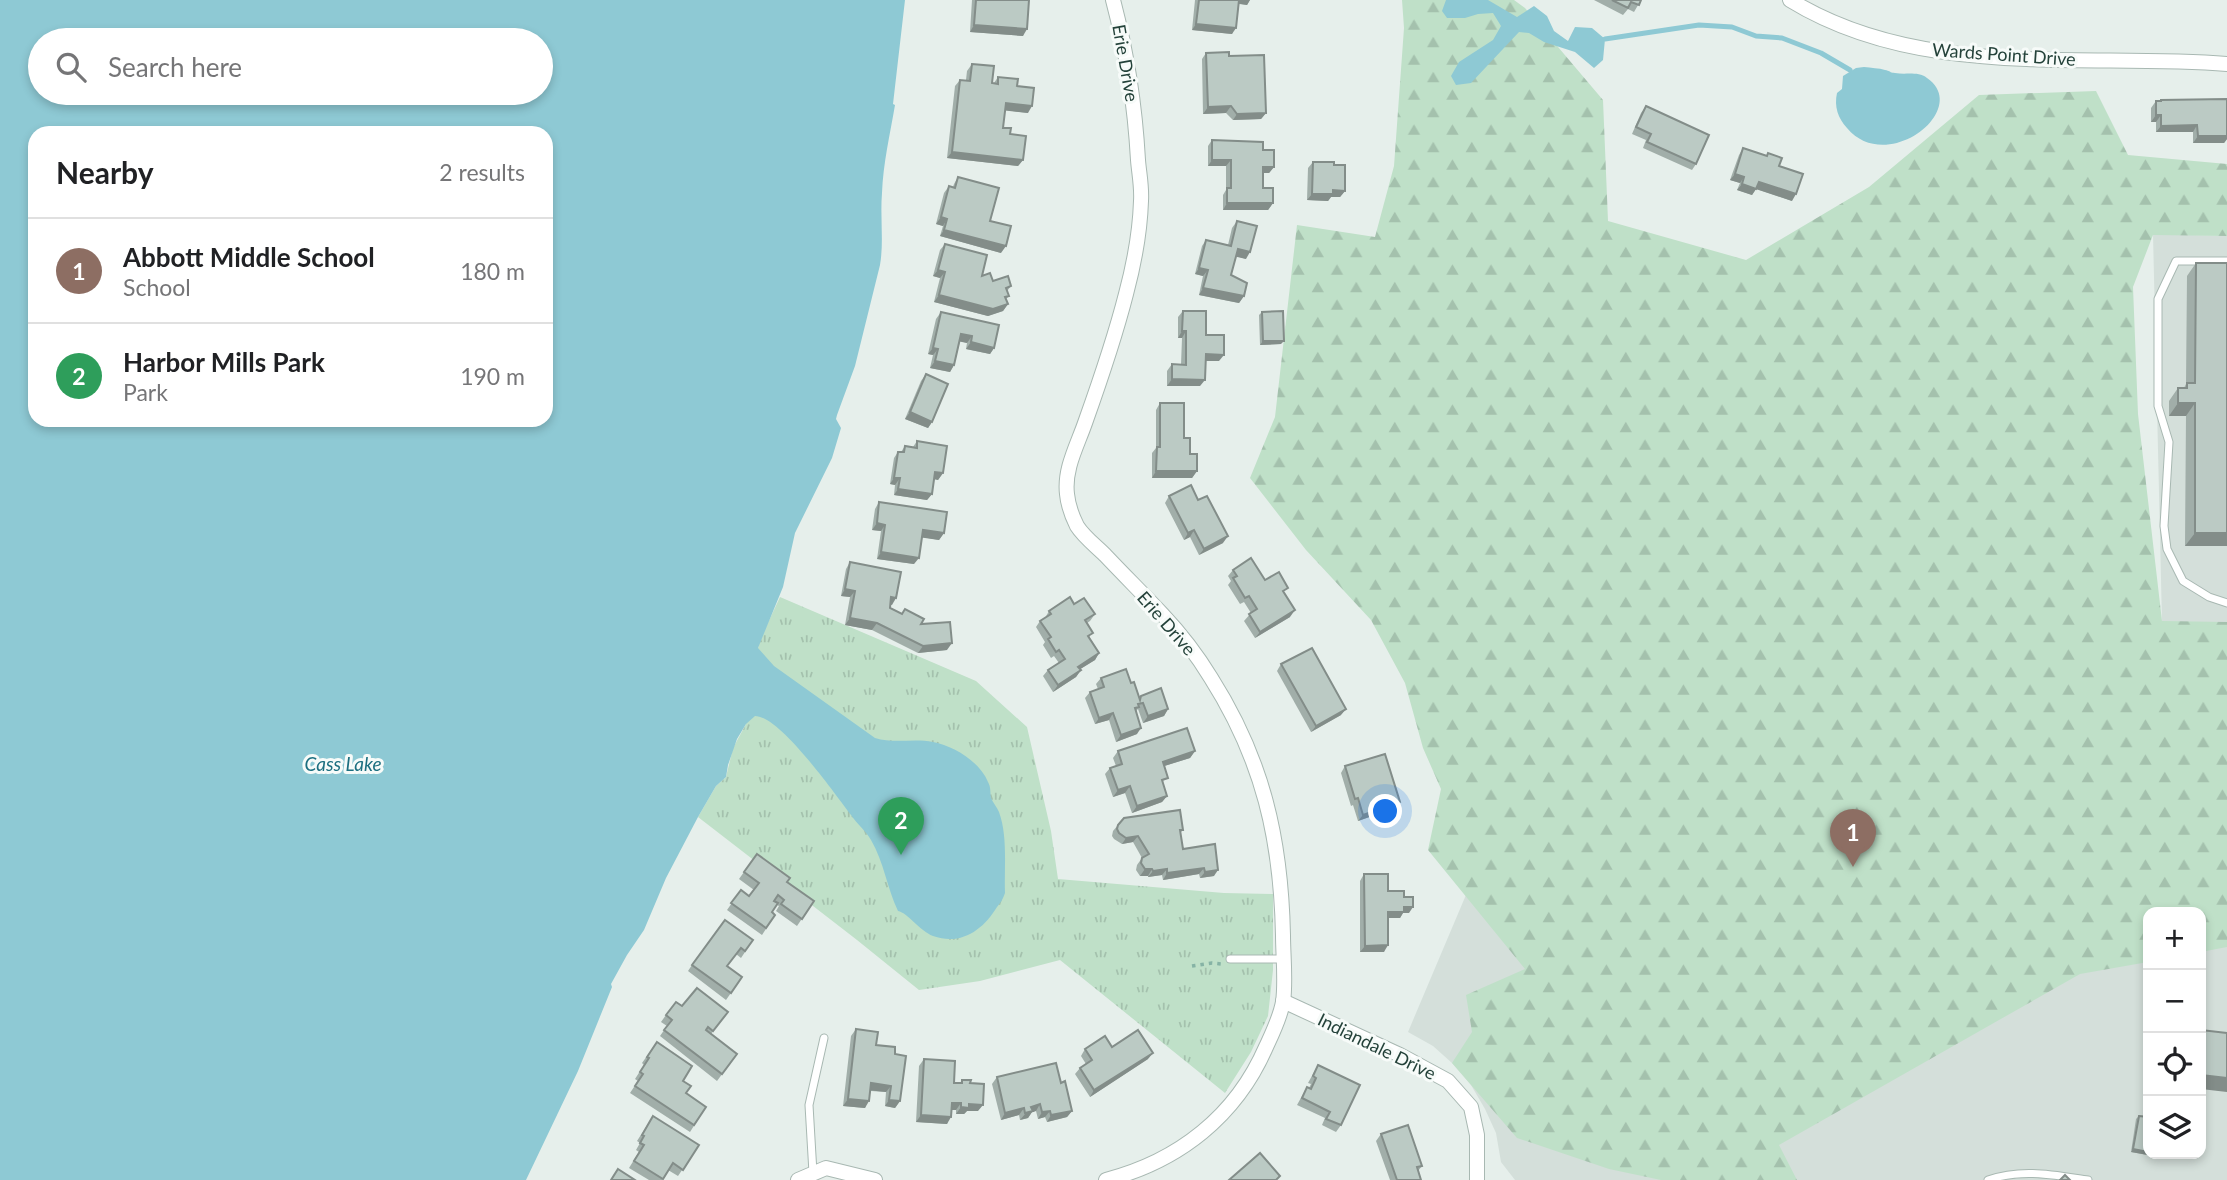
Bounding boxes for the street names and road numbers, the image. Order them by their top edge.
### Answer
street label: Erie Drive [1108,23,1144,103]
street label: Wards Point Drive [1931,38,2077,70]
street label: Erie Drive [1133,586,1201,660]
street label: Indiandale Drive [1314,1008,1440,1084]

